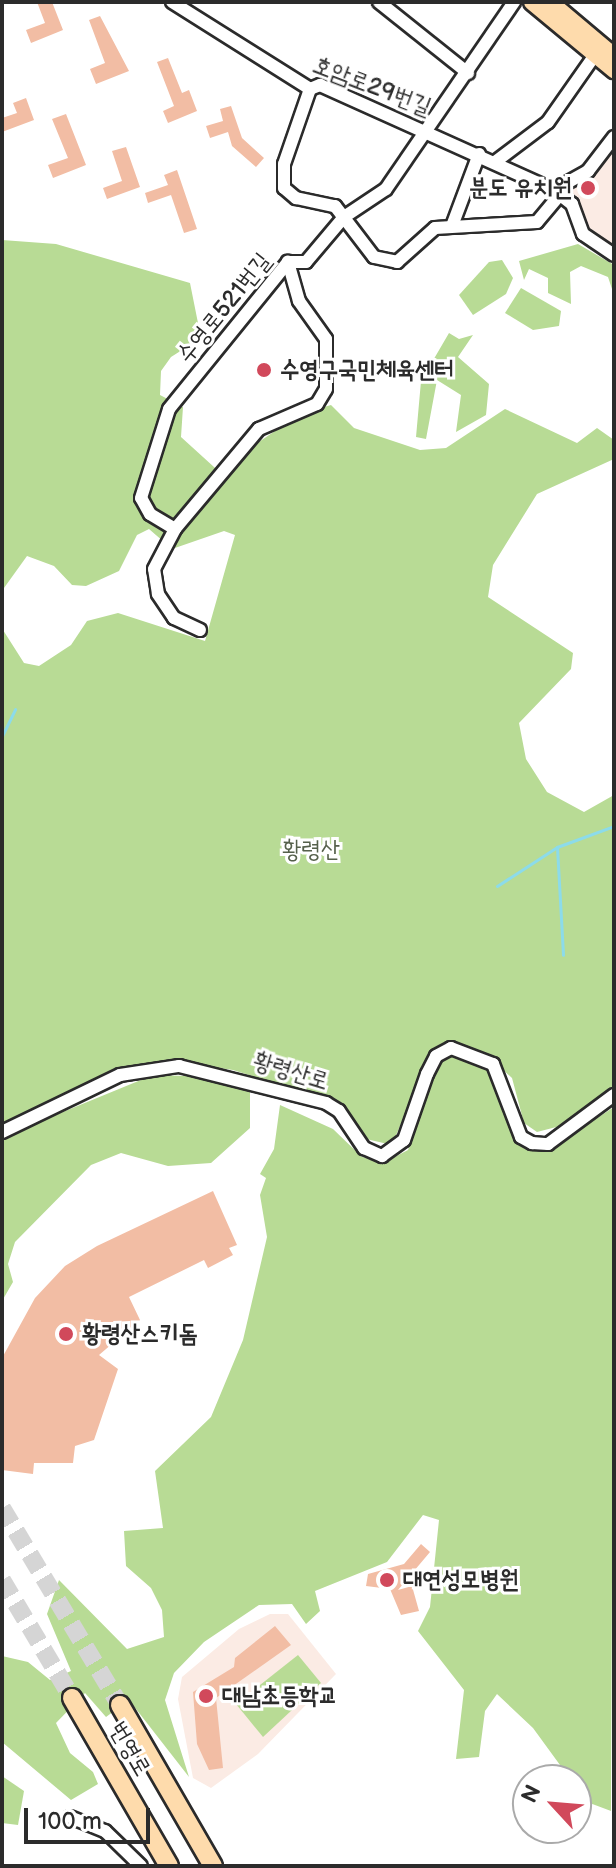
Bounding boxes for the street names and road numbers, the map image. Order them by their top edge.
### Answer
street label: 호암로29번길 [309,50,435,122]
street label: 수영로521번길 [171,247,277,369]
street label: 황령산로 [250,1046,332,1096]
street label: 번영로 [103,1717,157,1781]

